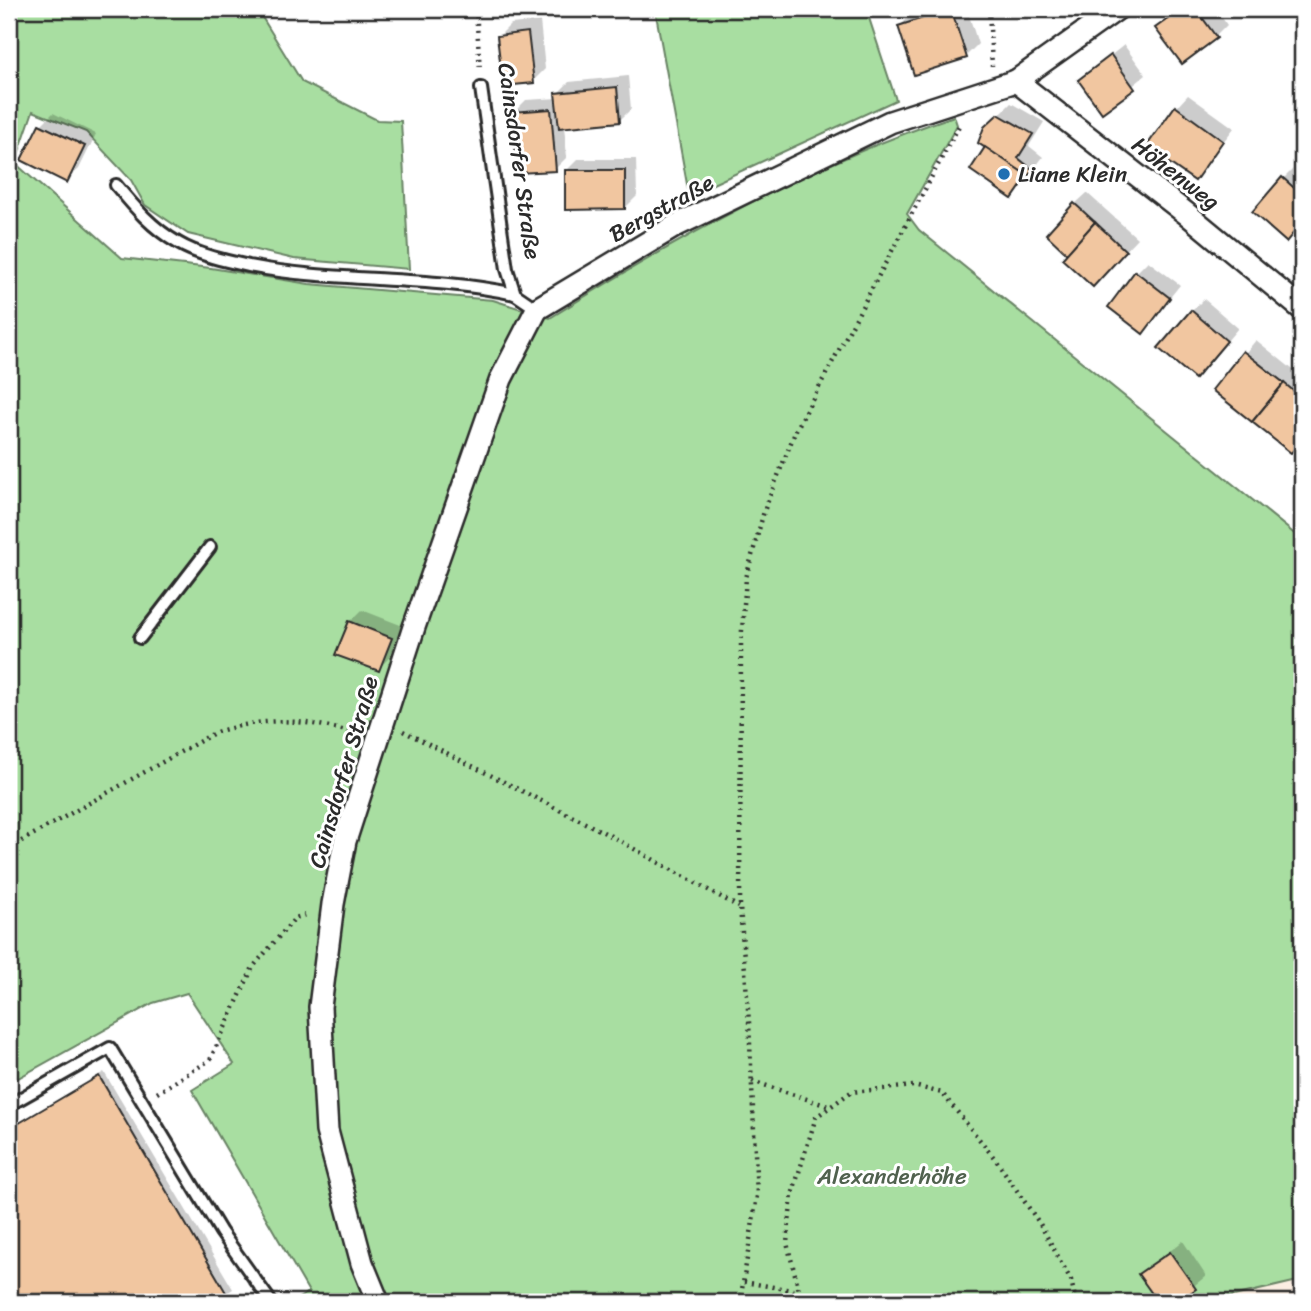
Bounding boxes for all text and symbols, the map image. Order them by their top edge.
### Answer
street label: Cainsdorfer Straße [485,60,554,262]
street label: Höhenweg [1122,125,1229,222]
place label: Liane Klein [1018,154,1128,195]
street label: Bergstraße [601,163,721,254]
marker: Liane Klein [996,166,1012,182]
street label: Cainsdorfer Straße [297,671,390,873]
park label: Alexanderhöhe [816,1156,967,1197]

